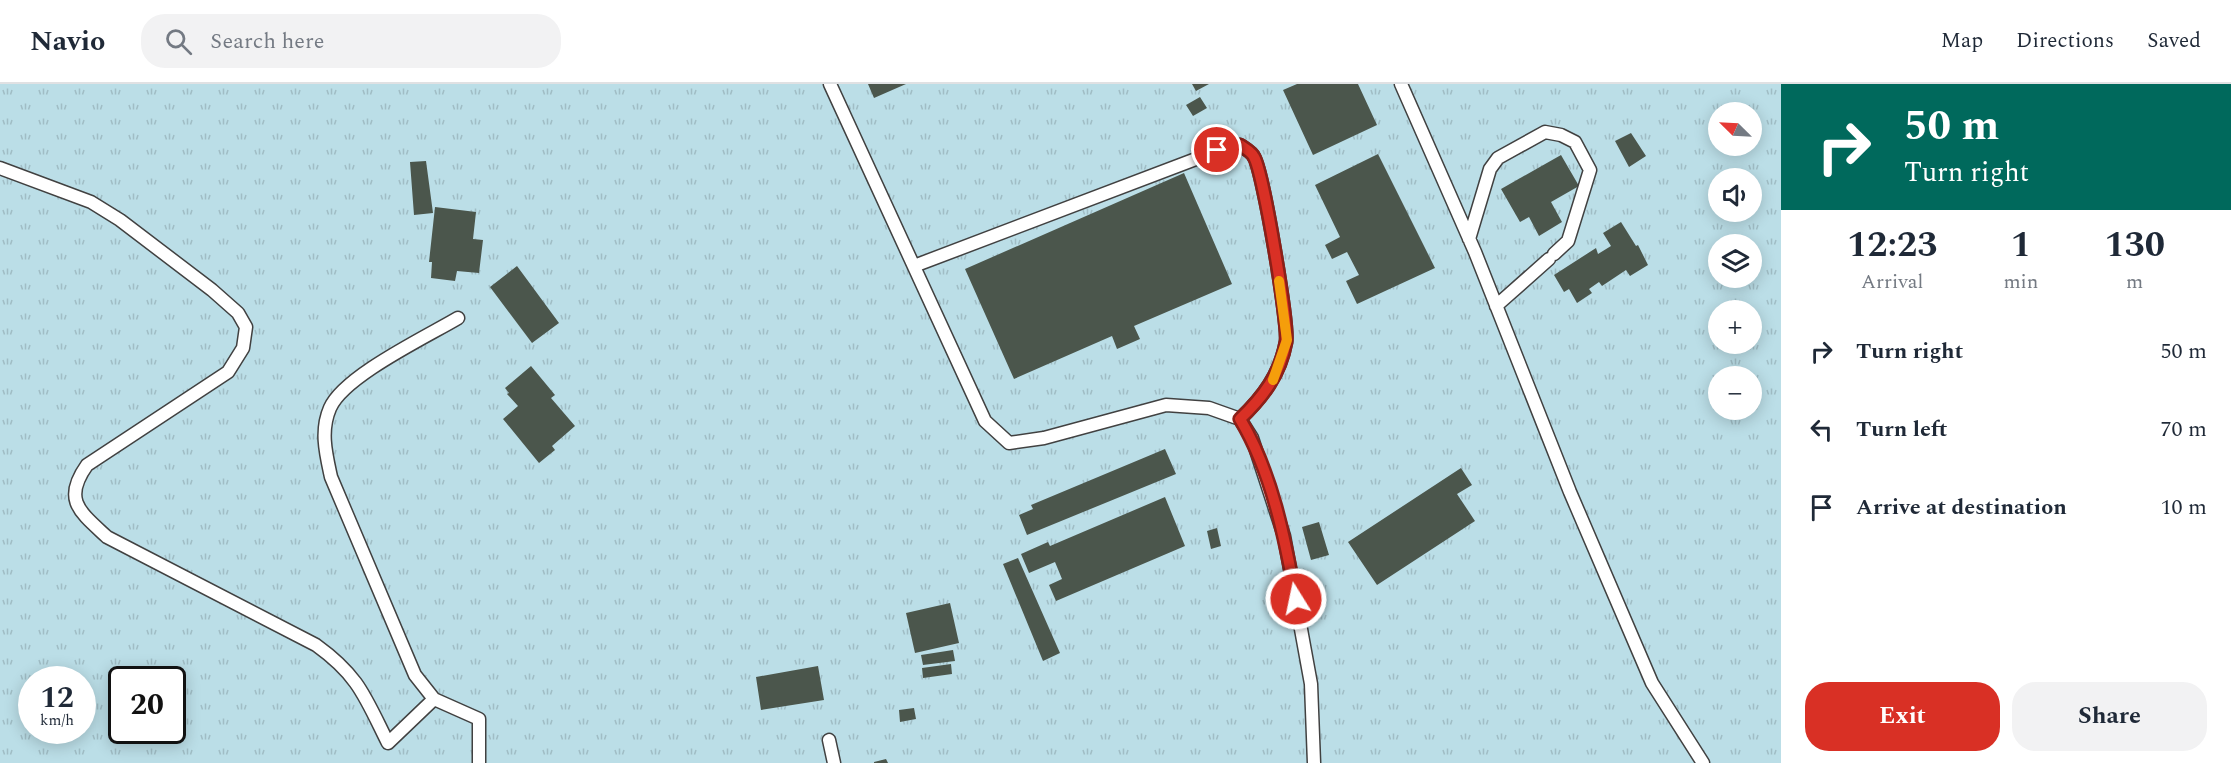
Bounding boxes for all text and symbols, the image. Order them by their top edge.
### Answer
search box [141,14,561,68]
text: Navio [30,20,105,63]
icon: search [162,25,195,58]
text: Search here [210,25,324,58]
text: Map [1941,25,1983,57]
text: Directions [2016,25,2114,57]
text: Saved [2147,25,2201,57]
text: 50 m [1904,95,1999,158]
north arrow [1708,102,1762,156]
map controls [1708,102,1762,420]
icon: right [1805,108,1883,186]
pin [1191,124,1242,175]
icon: arrive [1200,133,1233,166]
text: Turn right [1904,152,2029,194]
button: sound [1708,168,1762,222]
text: 12:23 [1847,218,1937,273]
text: 1 [2011,218,2031,273]
text: 130 [2104,218,2165,273]
button: layers [1708,234,1762,288]
text: Arrival [1861,267,1923,297]
text: min [2003,267,2038,297]
text: m [2126,267,2143,297]
button: + [1708,300,1762,354]
icon: right [1805,335,1838,368]
text: Turn right [1856,335,1963,368]
text: 50 m [2161,335,2207,368]
button: − [1708,366,1762,420]
icon: left [1805,413,1838,446]
text: Turn left [1856,413,1948,446]
text: 70 m [2161,413,2207,446]
icon: arrive [1805,491,1838,524]
text: Arrive at destination [1856,491,2067,524]
text: 10 m [2161,491,2207,524]
position arrow [1264,567,1328,631]
speed limit sign: 20 [108,666,186,744]
text: 12 [40,675,74,721]
button: Exit [1805,682,2000,751]
button: Share [2012,682,2207,751]
text: km/h [40,709,74,732]

